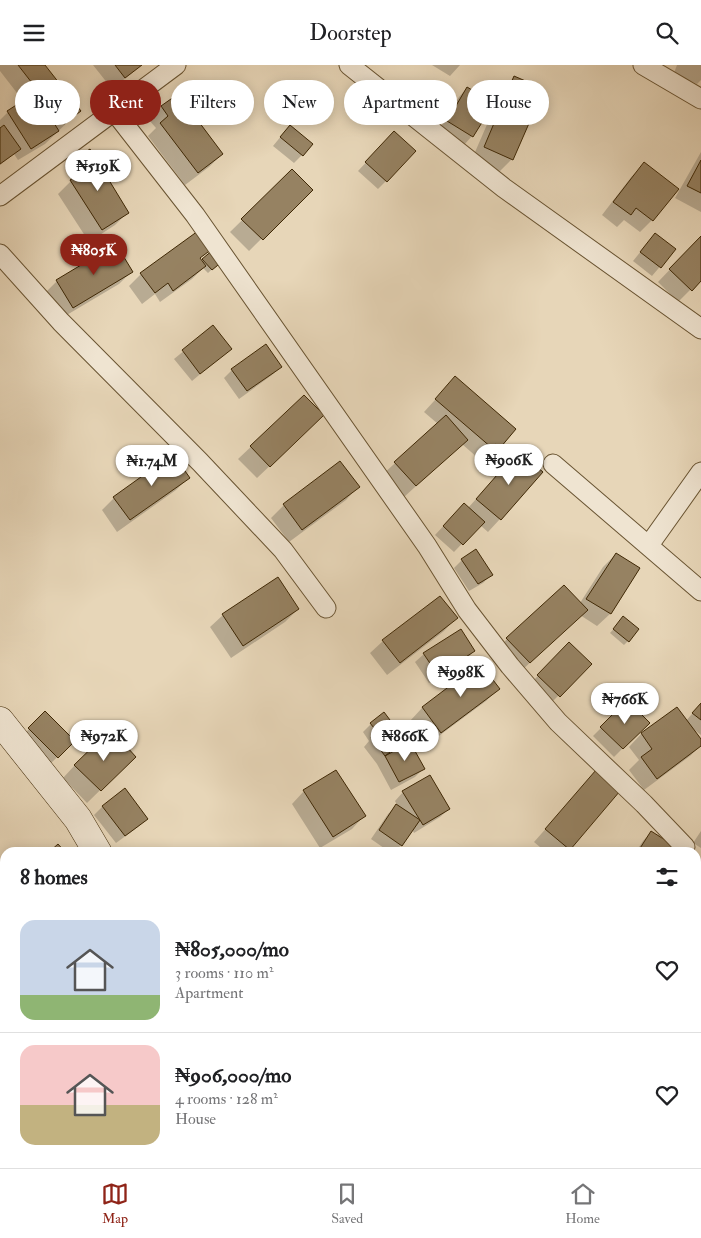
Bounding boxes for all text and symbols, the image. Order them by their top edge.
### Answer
icon: menu [20,19,48,47]
text: Doorstep [309,19,392,47]
icon: search [653,19,681,47]
chip: Buy [15,80,80,125]
chip: Rent [90,80,161,125]
chip: Filters [171,80,254,125]
chip: New [264,80,334,125]
chip: Apartment [344,80,457,125]
chip: House [467,80,549,125]
pin: ₦519K [63,149,133,192]
text: ₦519K [76,156,120,176]
pin: ₦805K [59,233,129,276]
text: ₦805K [71,240,117,260]
pin: ₦906K [474,443,544,486]
pin: ₦1.74M [111,445,193,487]
text: ₦906K [485,450,533,470]
text: ₦1.74M [127,451,177,471]
pin: ₦998K [426,655,496,698]
text: ₦998K [438,662,484,682]
pin: ₦766K [590,683,660,725]
text: ₦766K [602,689,648,709]
pin: ₦972K [69,719,139,762]
pin: ₦866K [370,719,440,762]
text: ₦972K [81,726,127,746]
text: ₦866K [382,726,428,746]
icon: filters [653,863,681,891]
text: 8 homes [20,864,88,891]
text: ₦805,000/mo [175,936,289,963]
icon: home [60,940,120,1000]
icon: heart [653,956,681,984]
text: 3 rooms · 110 m² [175,963,273,983]
text: Apartment [175,983,243,1003]
text: ₦906,000/mo [175,1062,291,1089]
icon: home [60,1065,120,1125]
icon: heart [653,1081,681,1109]
text: 4 rooms · 128 m² [175,1089,278,1109]
text: House [175,1109,216,1129]
tab: Map [101,1180,129,1227]
tab: Saved [331,1180,363,1227]
tab: Home [565,1180,600,1227]

